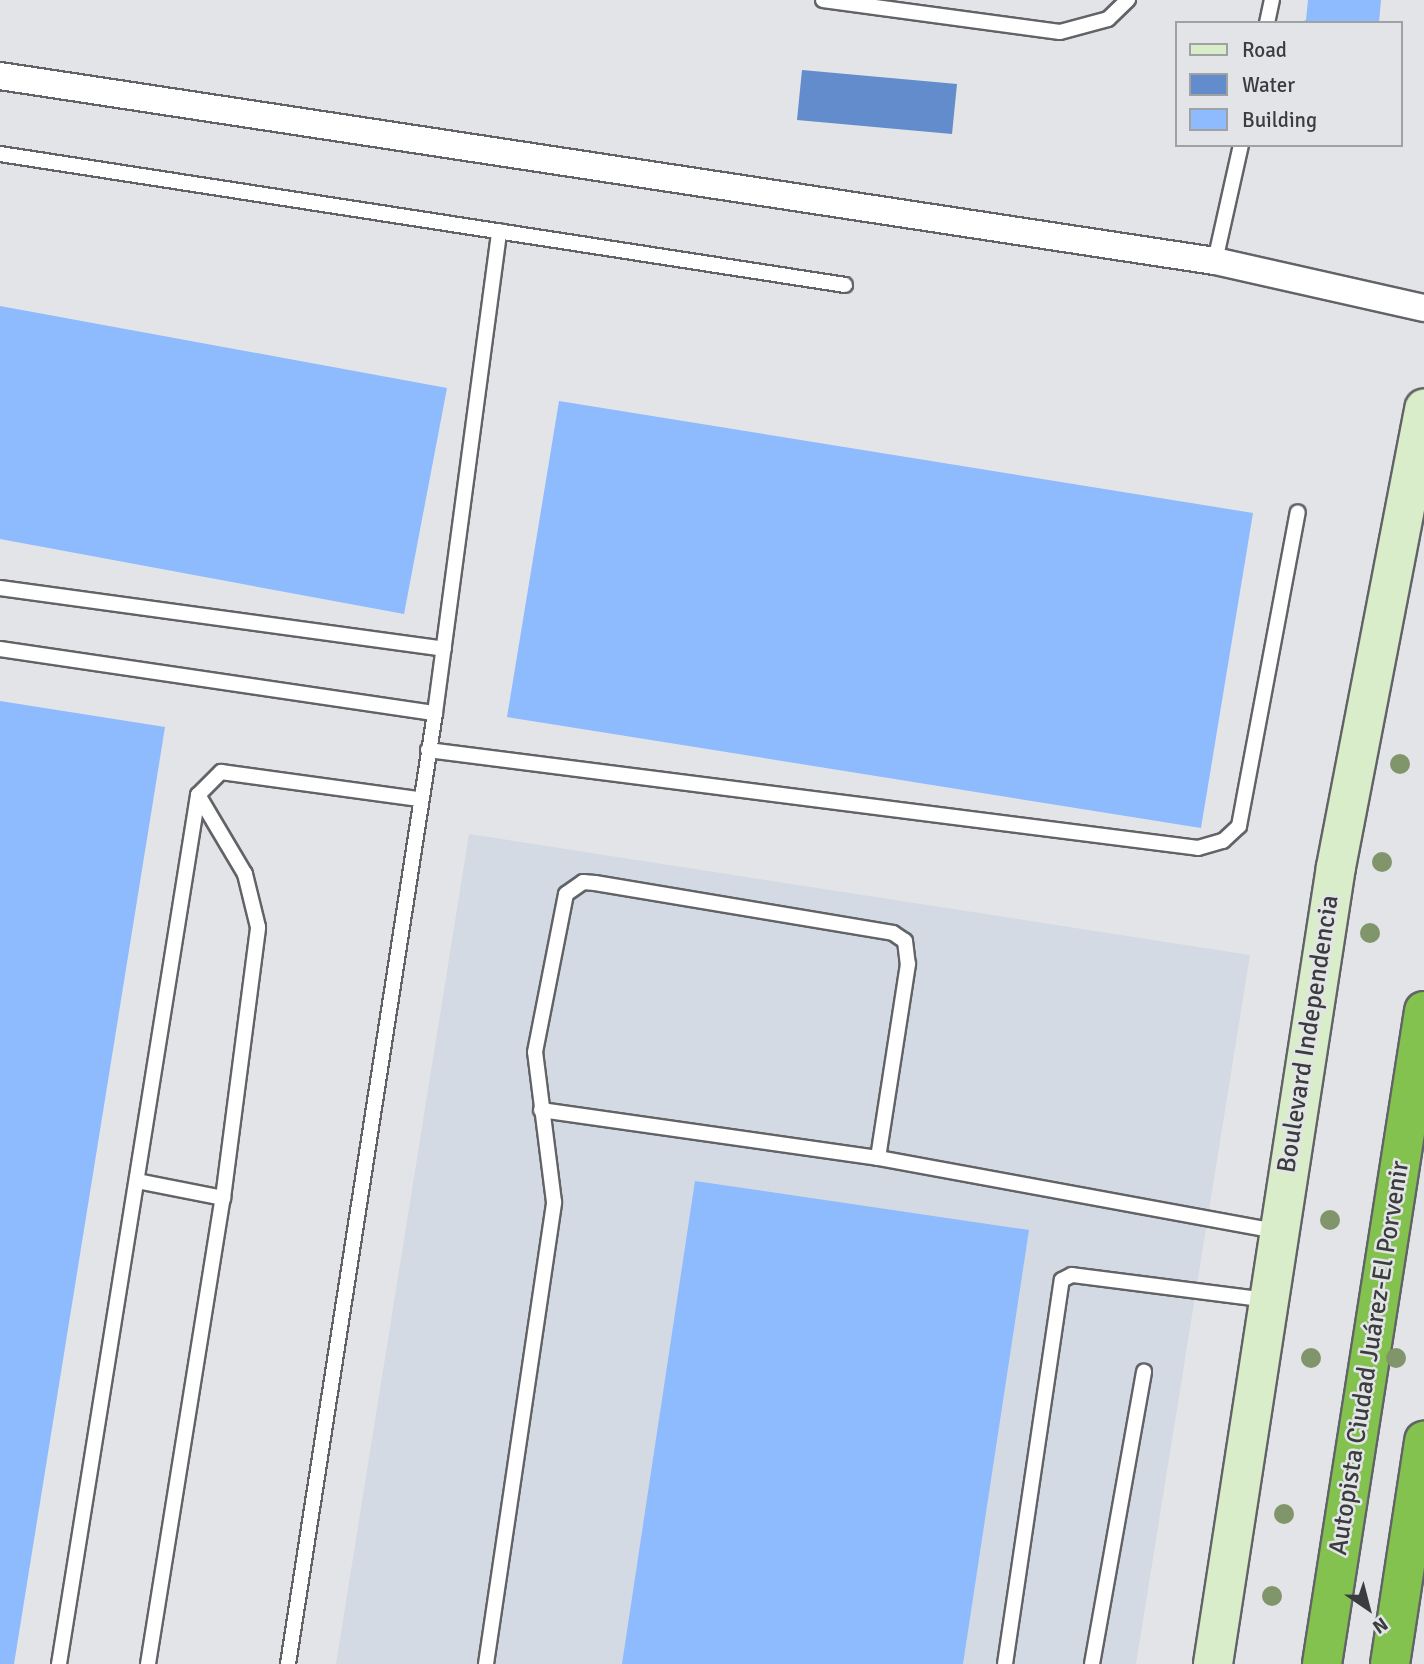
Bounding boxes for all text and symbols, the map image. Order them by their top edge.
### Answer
legend [1176,21,1403,147]
text: Road [1242,37,1287,63]
text: Water [1242,72,1295,98]
text: Building [1242,107,1317,133]
street label: Boulevard Independencia [1272,893,1346,1175]
street label: Autopista Ciudad Juárez-El Porvenir [1323,1159,1417,1557]
north arrow [1333,1573,1403,1643]
text: N [1368,1612,1392,1639]

